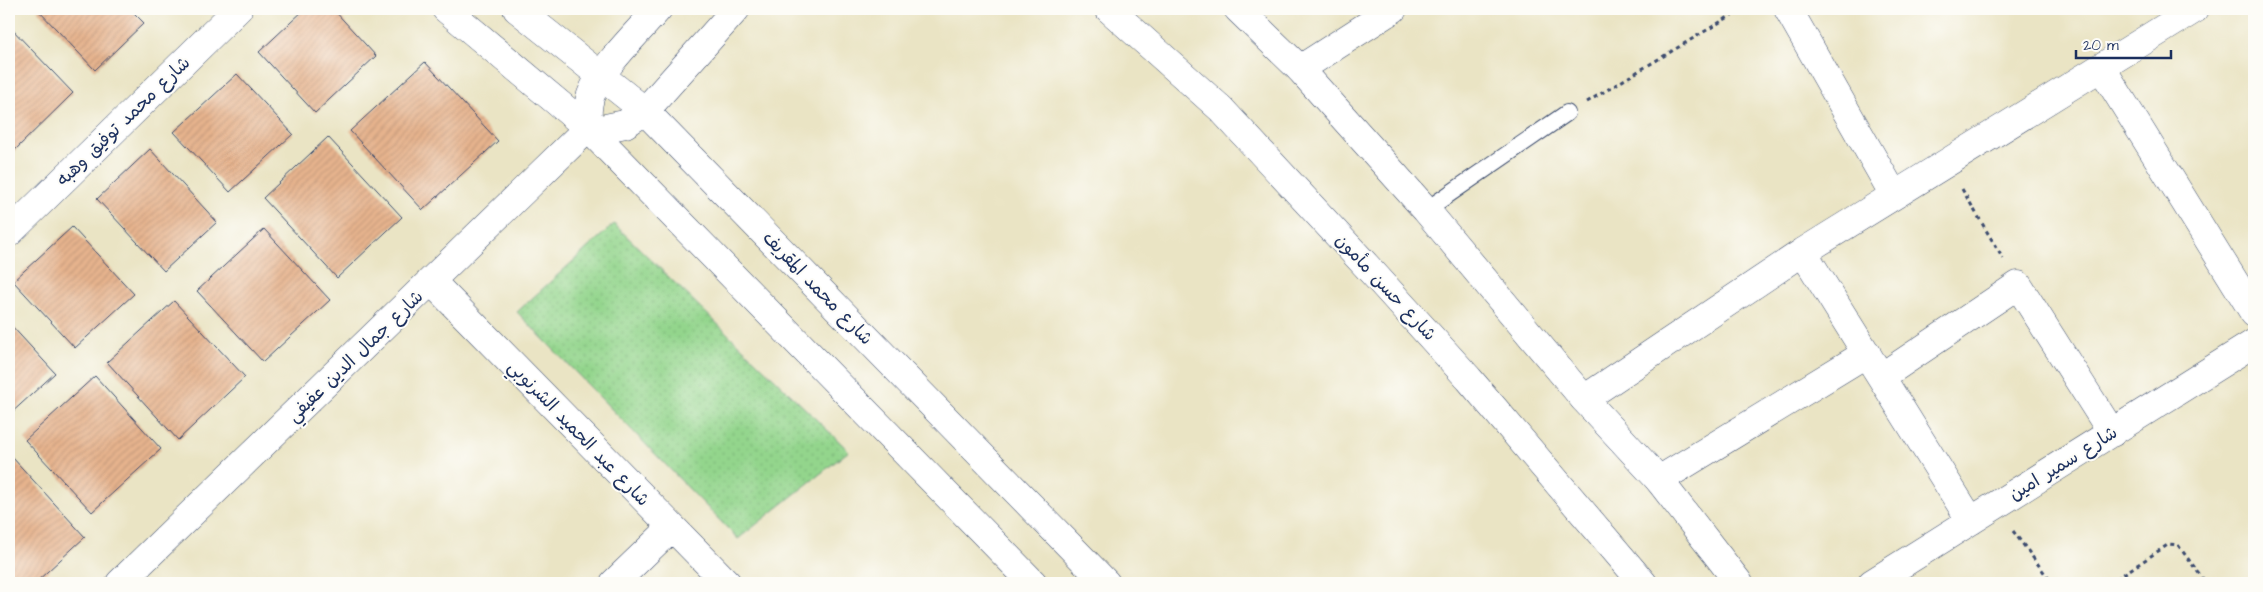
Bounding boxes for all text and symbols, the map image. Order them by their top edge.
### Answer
scale bar [2076,28,2170,60]
text: 20 m [2083,35,2119,56]
street label: شارع محمد توفيق وهبه [51,51,196,192]
street label: شارع محمد المقريف [757,226,878,351]
street label: شارع حسن مأمون [1329,228,1442,346]
street label: شارع جمال الدين عفيفي [282,285,431,430]
street label: شارع عبد الحميد الشرنوبي [500,355,655,514]
street label: شارع سمير امين [2004,420,2122,507]

